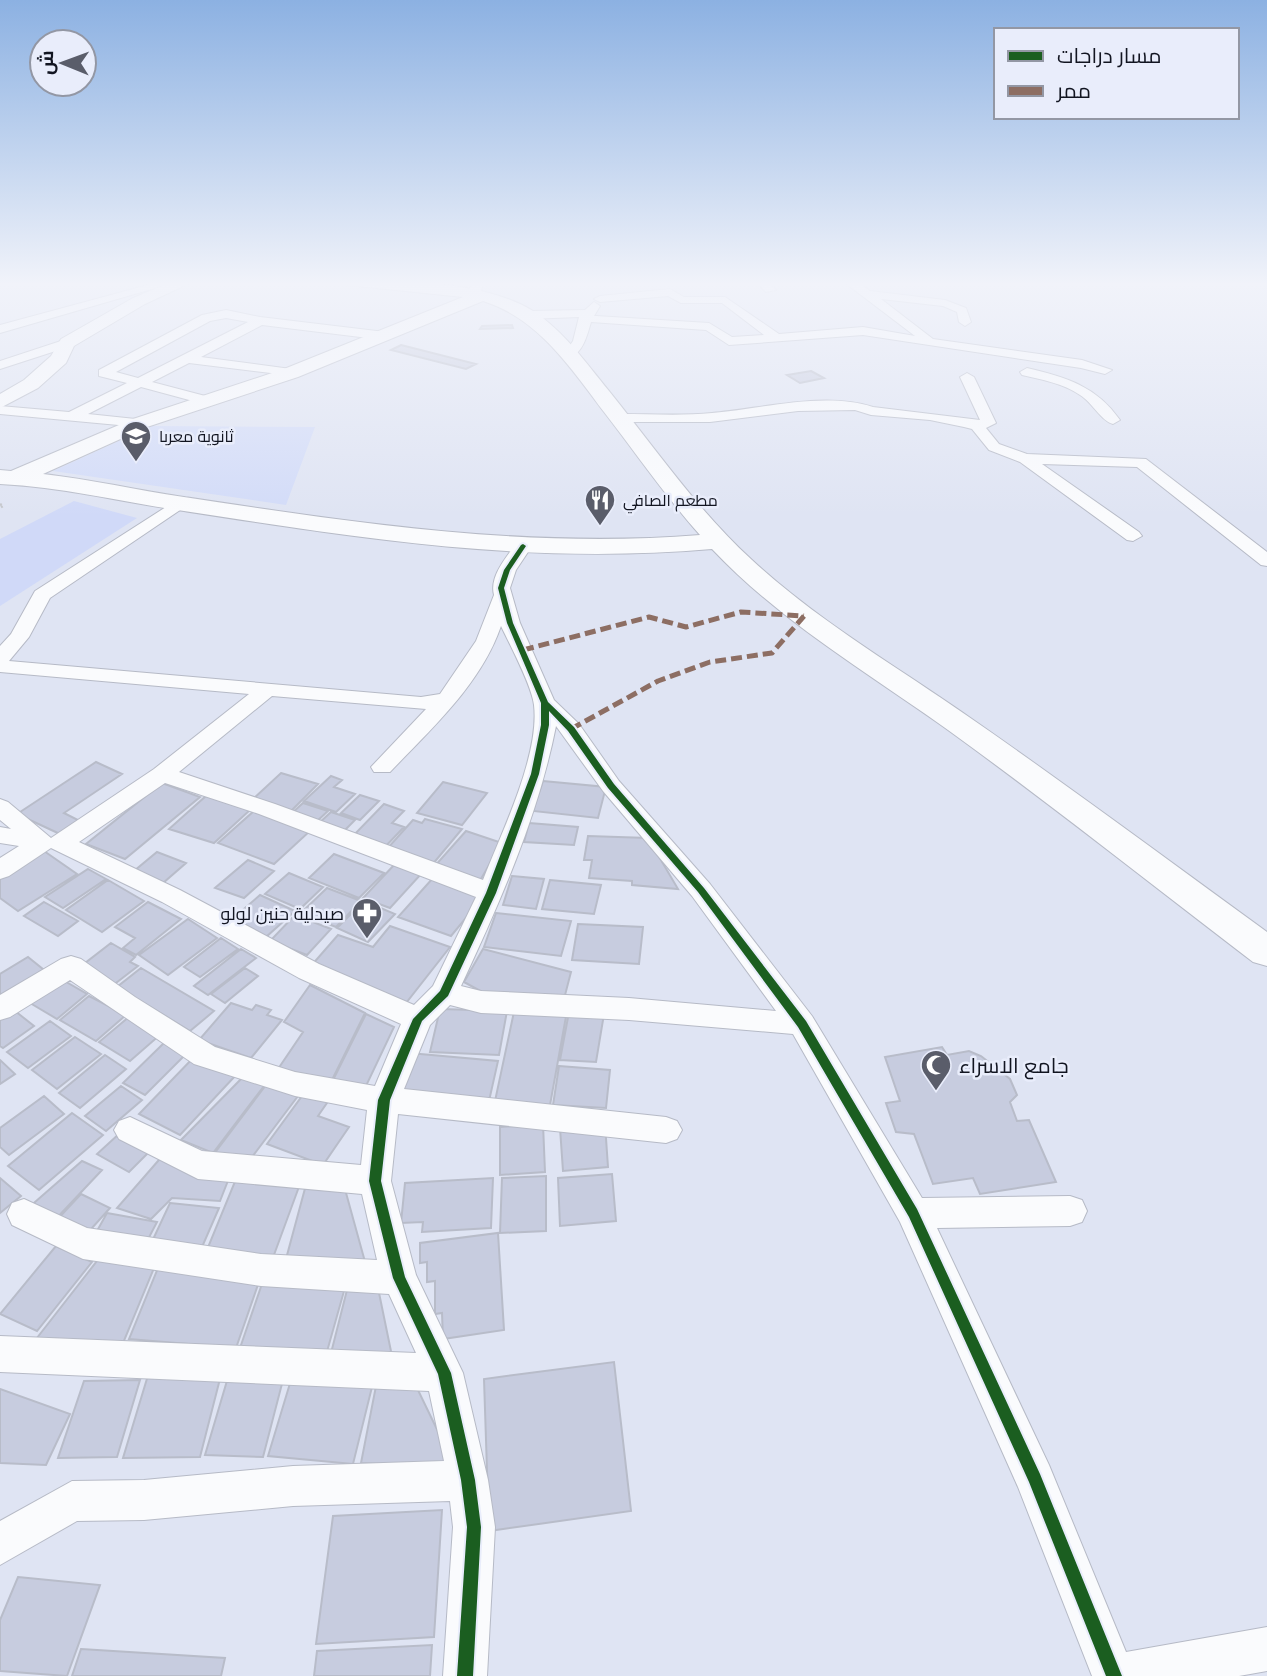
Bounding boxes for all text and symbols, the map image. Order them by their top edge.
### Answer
north arrow [28,28,98,98]
legend [994,28,1239,119]
text: مسار دراجات [1057,41,1161,69]
text: ش [33,50,59,75]
text: ممر [1056,76,1091,104]
school or university icon: ثانوية معربا [119,419,153,463]
place label: ثانوية معربا [159,425,234,447]
restaurant icon: مطعم الصافي [583,483,617,527]
place label: مطعم الصافي [623,489,718,514]
pharmacy icon: صيدلية حنين لولو [350,896,384,940]
place label: صيدلية حنين لولو [220,901,344,925]
mosque icon: جامع الاسراء [919,1048,953,1092]
place label: جامع الاسراء [959,1051,1069,1080]

